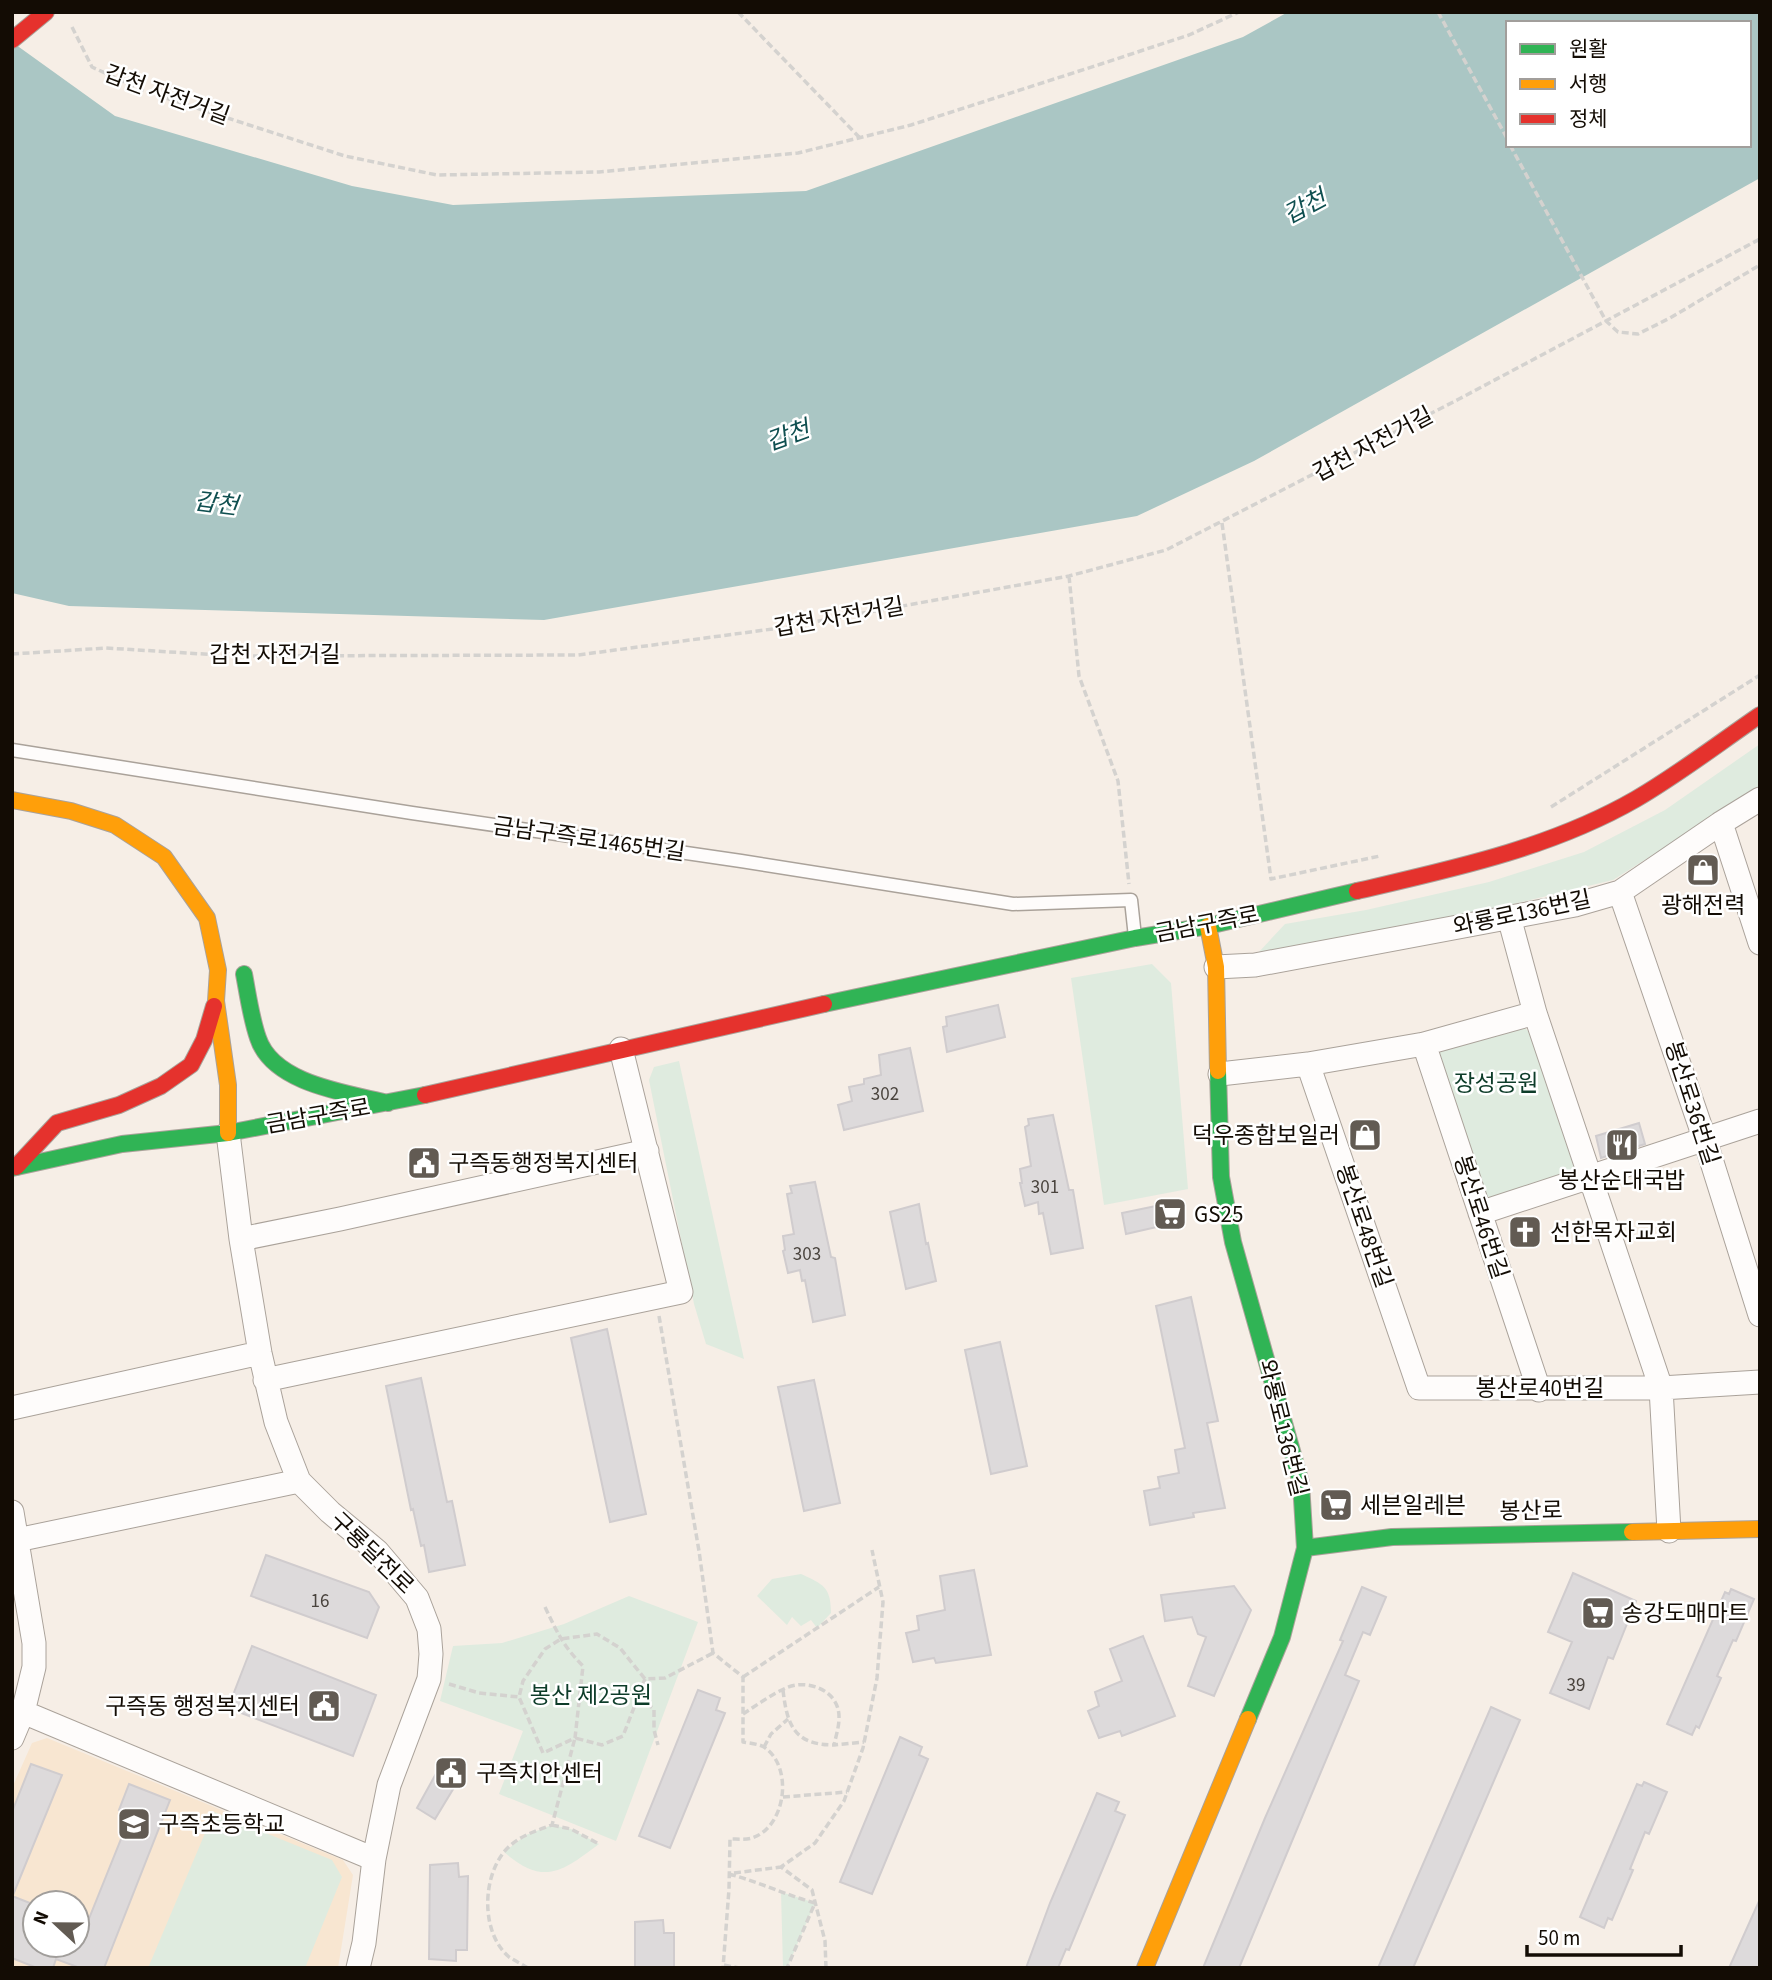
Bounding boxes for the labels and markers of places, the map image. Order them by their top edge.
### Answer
shop icon: 광해전력 [1684,851,1722,889]
place label: 광해전력 [1661,889,1745,922]
shop icon: 덕우종합보일러 [1346,1116,1384,1154]
place label: 덕우종합보일러 [1192,1119,1340,1152]
restaurant icon: 봉산순대국밥 [1603,1126,1641,1164]
public building icon: 구즉동행정복지센터 [405,1144,443,1182]
place label: 구즉동행정복지센터 [448,1147,638,1180]
place label: 봉산순대국밥 [1559,1164,1685,1197]
supermarket icon: GS25 [1151,1195,1189,1233]
place label: GS25 [1194,1198,1243,1231]
church icon: 선한목자교회 [1506,1213,1544,1251]
place label: 선한목자교회 [1550,1216,1677,1249]
supermarket icon: 세븐일레븐 [1317,1486,1355,1524]
place label: 세븐일레븐 [1360,1489,1466,1522]
supermarket icon: 송강도매마트 [1579,1594,1617,1632]
place label: 송강도매마트 [1622,1597,1749,1630]
public building icon: 구즉동 행정복지센터 [305,1687,343,1725]
place label: 구즉동 행정복지센터 [105,1690,300,1723]
public building icon: 구즉치안센터 [432,1754,470,1792]
place label: 구즉치안센터 [476,1757,603,1790]
school or university icon: 구즉초등학교 [115,1805,153,1843]
place label: 구즉초등학교 [158,1808,285,1841]

